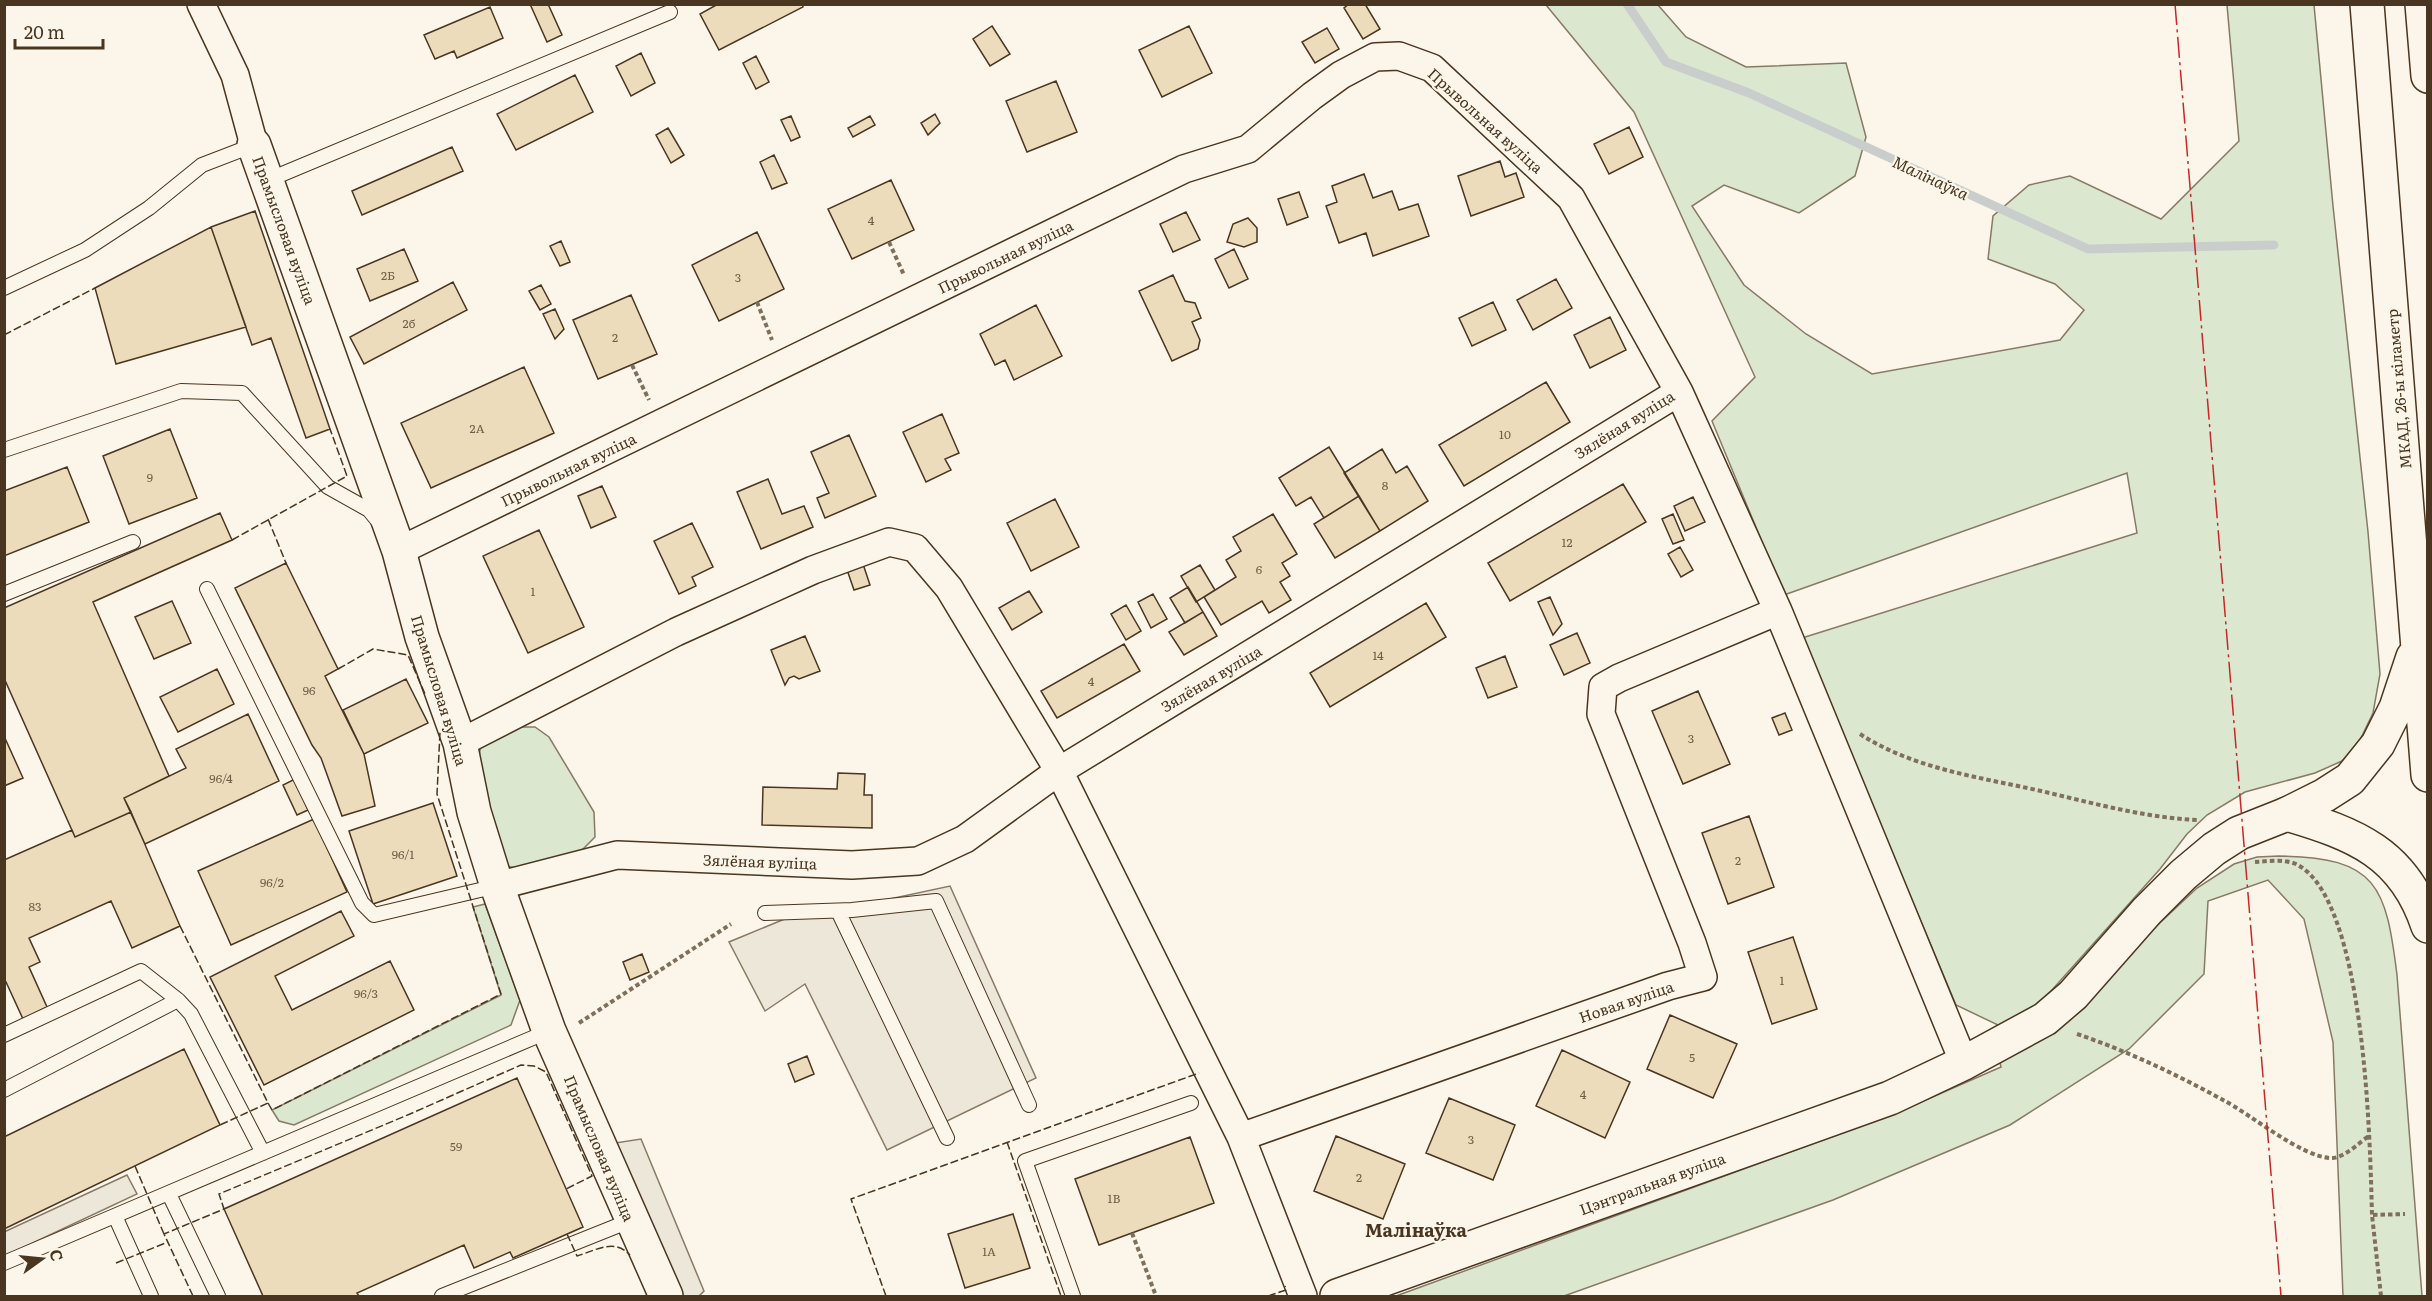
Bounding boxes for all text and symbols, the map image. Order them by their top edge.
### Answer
scale bar [15,12,104,50]
text: 20 m [24,18,65,45]
street label: Прывольная вуліца [1423,62,1549,179]
water label: Малінаўка [1889,149,1974,205]
street label: Прамысловая вуліца [247,152,323,308]
house number: 4 [868,211,875,229]
street label: Прывольная вуліца [933,213,1077,299]
house number: 2Б [381,266,395,284]
house number: 3 [735,268,741,286]
street label: МКАД, 26-ы кіламетр [2380,308,2416,470]
house number: 2б [402,314,416,332]
house number: 2 [612,328,618,346]
street label: Зялёная вуліца [1570,384,1679,464]
house number: 2А [470,419,485,437]
house number: 10 [1499,425,1511,443]
street label: Прывольная вуліца [496,426,640,512]
house number: 9 [147,468,153,486]
house number: 8 [1382,476,1389,494]
house number: 12 [1562,533,1572,551]
house number: 6 [1256,560,1263,578]
house number: 1 [531,582,536,600]
street label: Прамысловая вуліца [406,612,474,769]
street label: Зялёная вуліца [1156,638,1267,717]
house number: 14 [1372,646,1384,664]
house number: 4 [1088,672,1095,690]
house number: 96 [303,681,316,699]
house number: 3 [1688,729,1694,747]
house number: 96/4 [209,769,233,787]
house number: 96/1 [392,845,414,863]
street label: Зялёная вуліца [703,848,818,875]
house number: 2 [1735,851,1741,869]
house number: 96/2 [260,873,284,891]
house number: 83 [28,897,42,915]
house number: 1 [1780,971,1785,989]
street label: Новая вуліца [1575,974,1677,1028]
house number: 96/3 [354,984,378,1002]
house number: 5 [1689,1048,1695,1066]
street label: Прамысловая вуліца [559,1071,642,1226]
house number: 4 [1580,1085,1587,1103]
house number: 3 [1468,1130,1474,1148]
house number: 59 [450,1137,462,1155]
street label: Цэнтральная вуліца [1576,1146,1729,1220]
house number: 2 [1356,1168,1362,1186]
house number: 1В [1108,1189,1120,1207]
district label: Малінаўка [1365,1216,1468,1243]
north arrow [12,1229,72,1289]
house number: 1А [982,1242,996,1260]
text: С [44,1246,71,1263]

